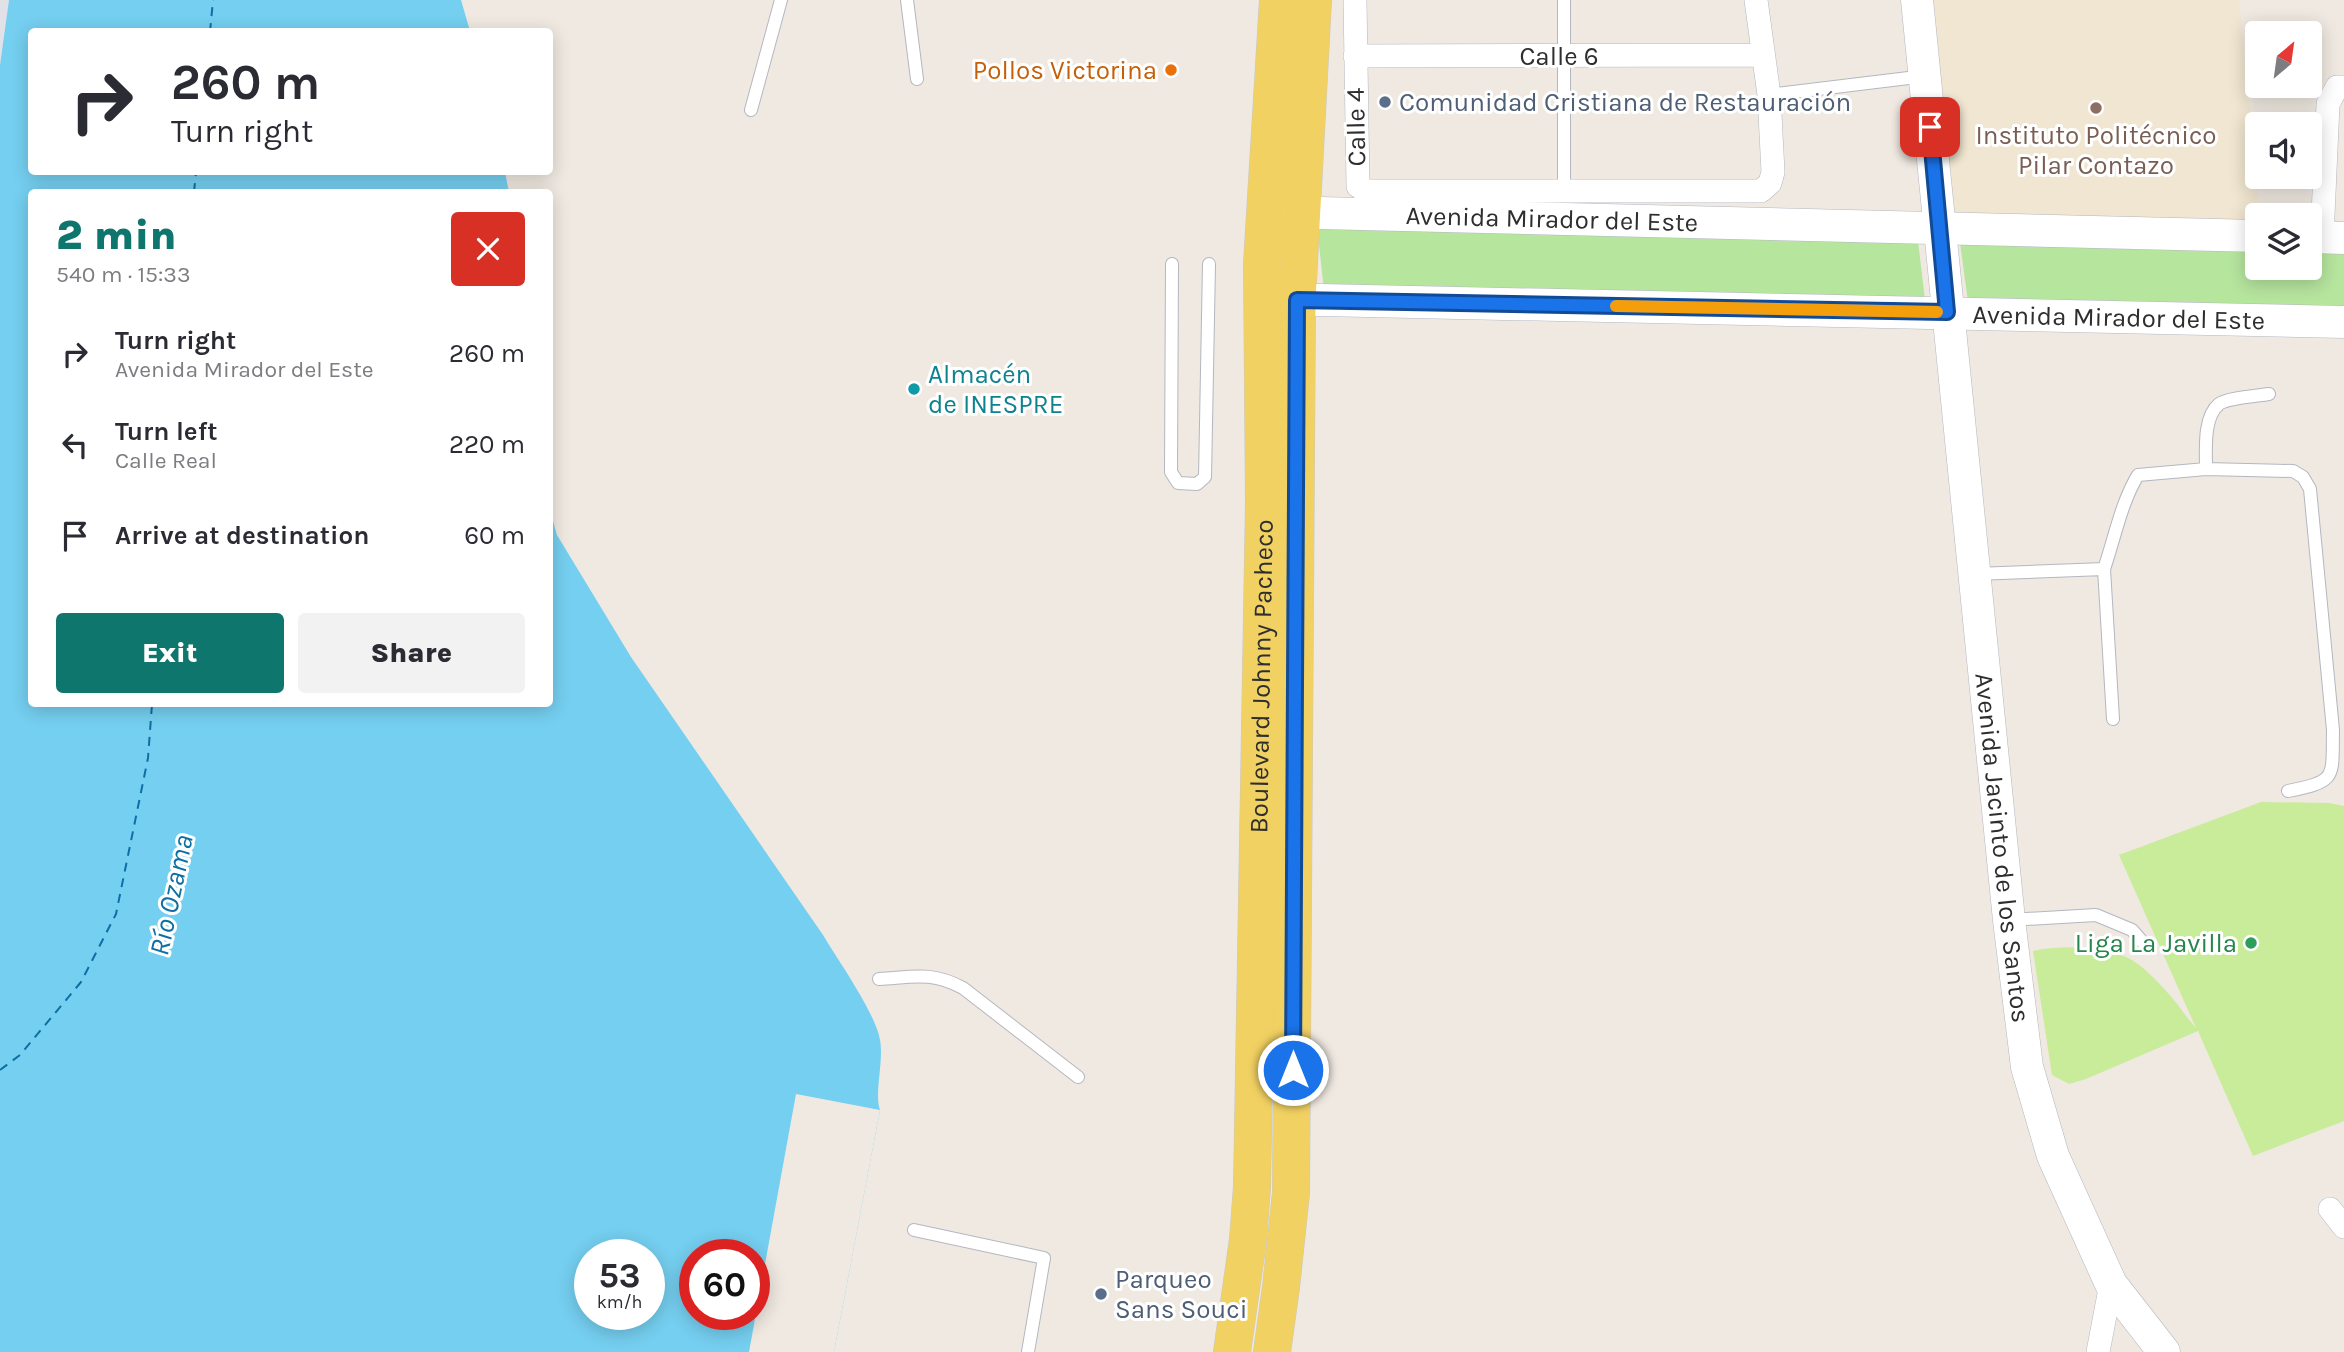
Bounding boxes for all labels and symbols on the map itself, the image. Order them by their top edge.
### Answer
north arrow [2245,21,2322,98]
street label: Calle 6 [1519,41,1599,72]
place label: Pollos Victorina [973,55,1157,86]
marker: Pollos Victorina [1163,62,1179,78]
street label: Calle 4 [1340,87,1372,167]
place label: Comunidad Cristiana de Restauración [1399,87,1851,118]
marker: Comunidad Cristiana de Restauración [1377,94,1393,110]
pin [1900,97,1960,157]
marker: Instituto Politécnico Pilar Contazo [2088,100,2104,116]
place label: Instituto Politécnico Pilar Contazo [1975,120,2217,181]
street label: Avenida Mirador del Este [1405,200,1699,238]
street label: Avenida Mirador del Este [1972,299,2265,336]
place label: Almacén de INESPRE [928,359,1063,420]
marker: Almacén de INESPRE [906,381,922,397]
street label: Boulevard Johnny Pacheco [1243,519,1279,834]
street label: Avenida Jacinto de los Santos [1969,671,2037,1024]
water label: Río Ozama [142,832,200,958]
place label: Liga La Javilla [2075,928,2237,959]
marker: Liga La Javilla [2243,935,2259,951]
position arrow [1256,1033,1330,1107]
speed limit sign: 60 [679,1239,770,1330]
place label: Parqueo Sans Souci [1115,1264,1247,1325]
marker: Parqueo Sans Souci [1093,1286,1109,1302]

